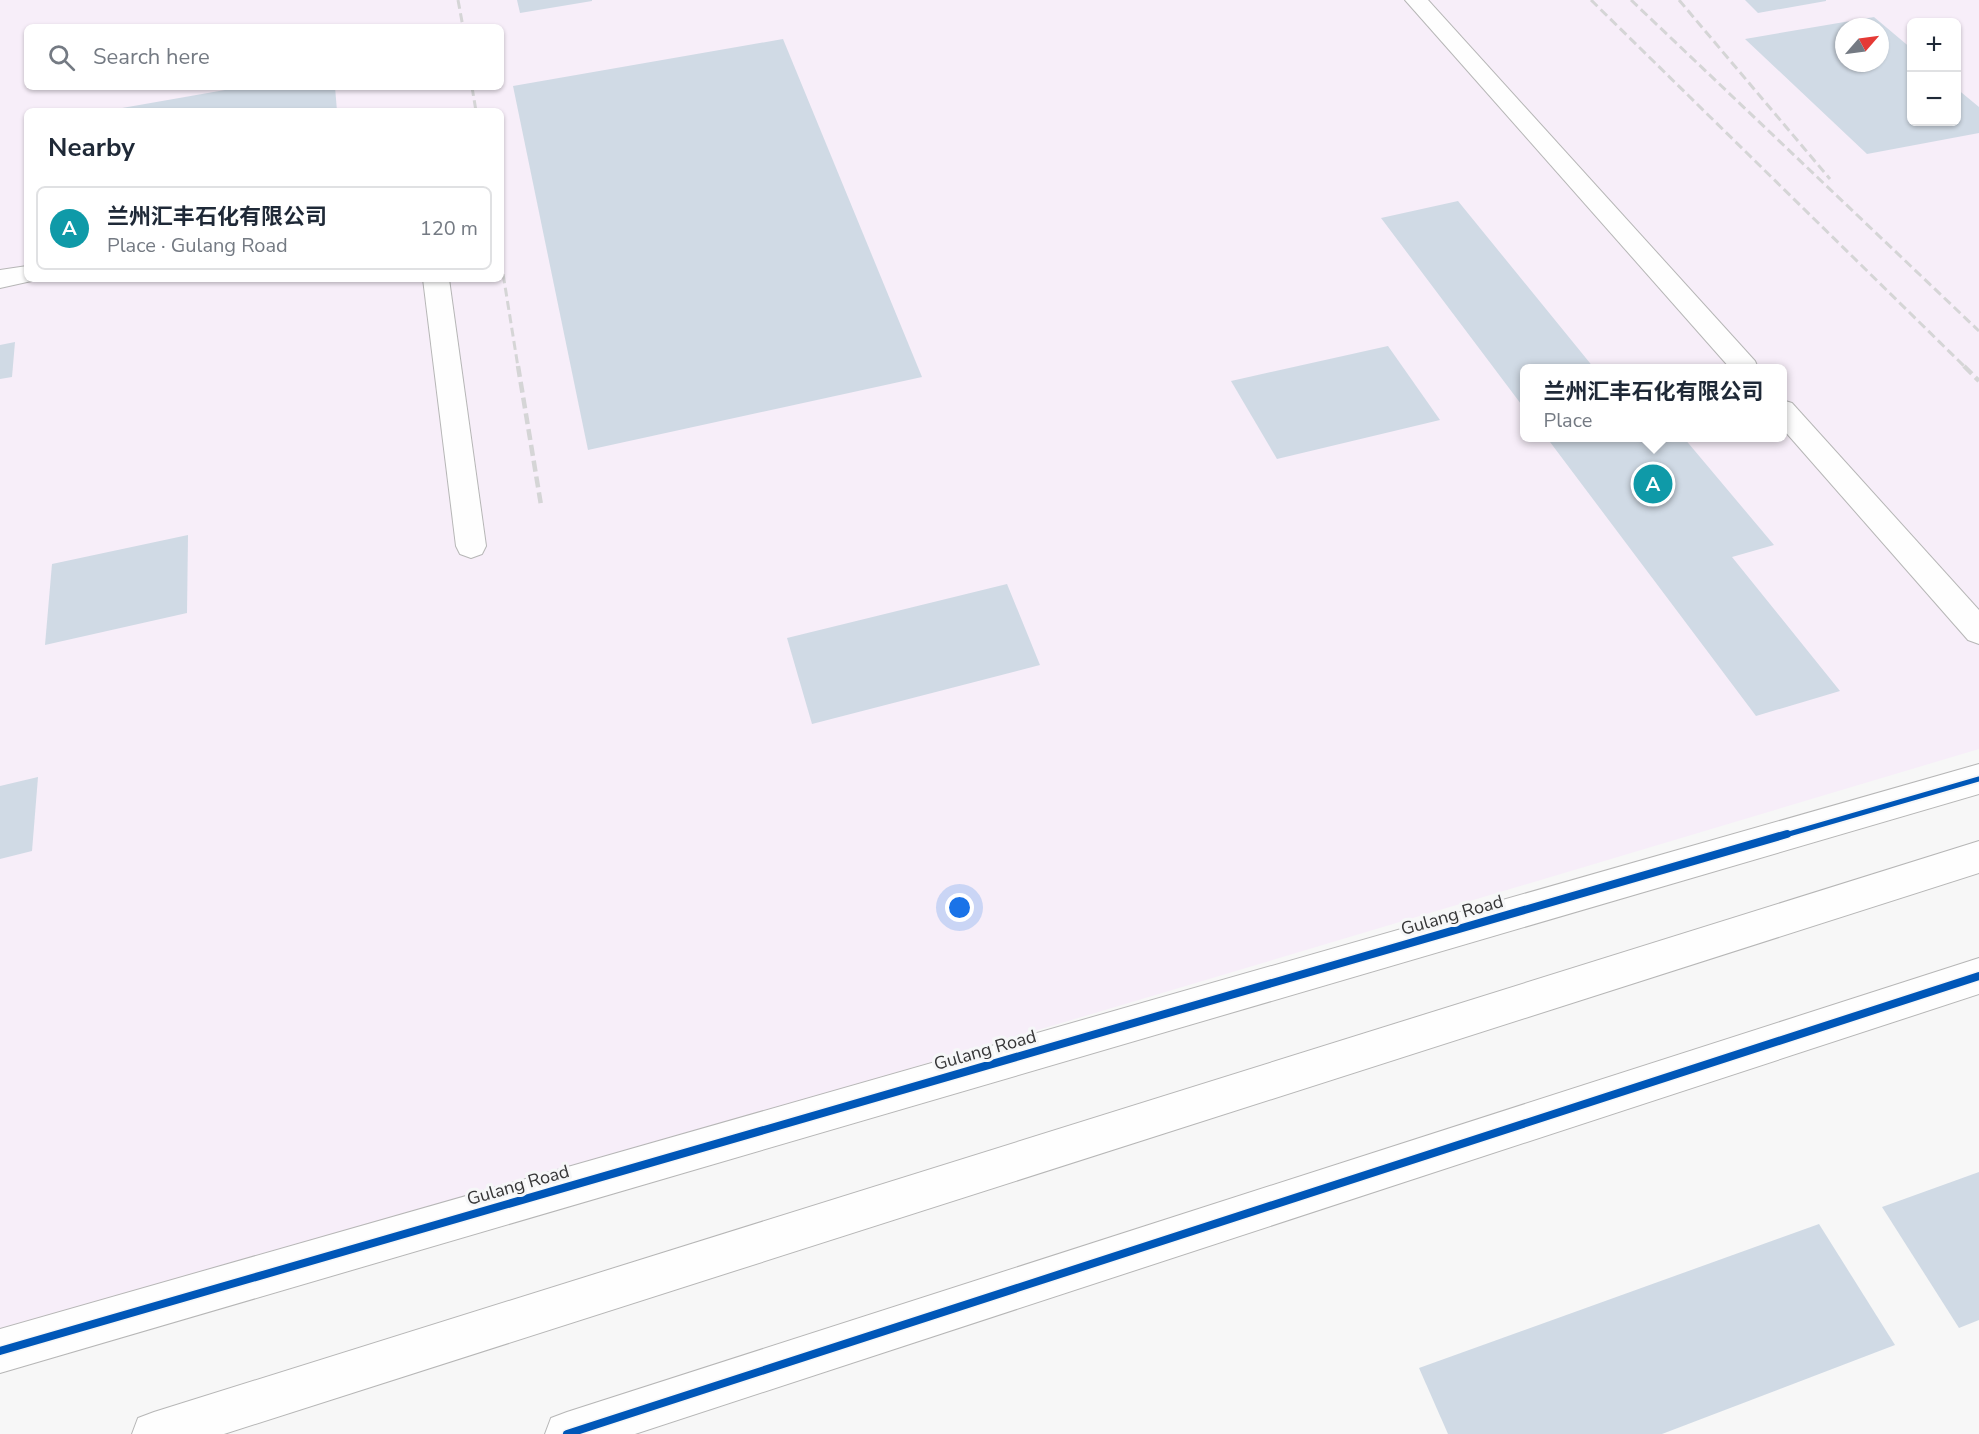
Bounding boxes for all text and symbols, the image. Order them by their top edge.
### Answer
north arrow [1835,18,1889,72]
map controls [1907,18,1961,126]
button: + [1907,18,1961,72]
search box [24,24,504,90]
icon: search [45,41,78,74]
text: Search here [93,42,210,72]
button: − [1907,72,1961,126]
text: Nearby [48,130,135,165]
text: 兰州汇丰石化有限公司 [107,202,327,232]
text: A [62,215,77,242]
text: 120 m [420,215,478,242]
text: Place · Gulang Road [107,232,288,259]
popup [1520,364,1787,442]
text: 兰州汇丰石化有限公司 [1543,377,1764,407]
text: Place [1543,407,1592,434]
pin: A [1634,462,1672,506]
street label: Gulang Road [1398,889,1506,941]
your location [945,893,974,922]
street label: Gulang Road [931,1024,1039,1076]
street label: Gulang Road [464,1159,572,1211]

